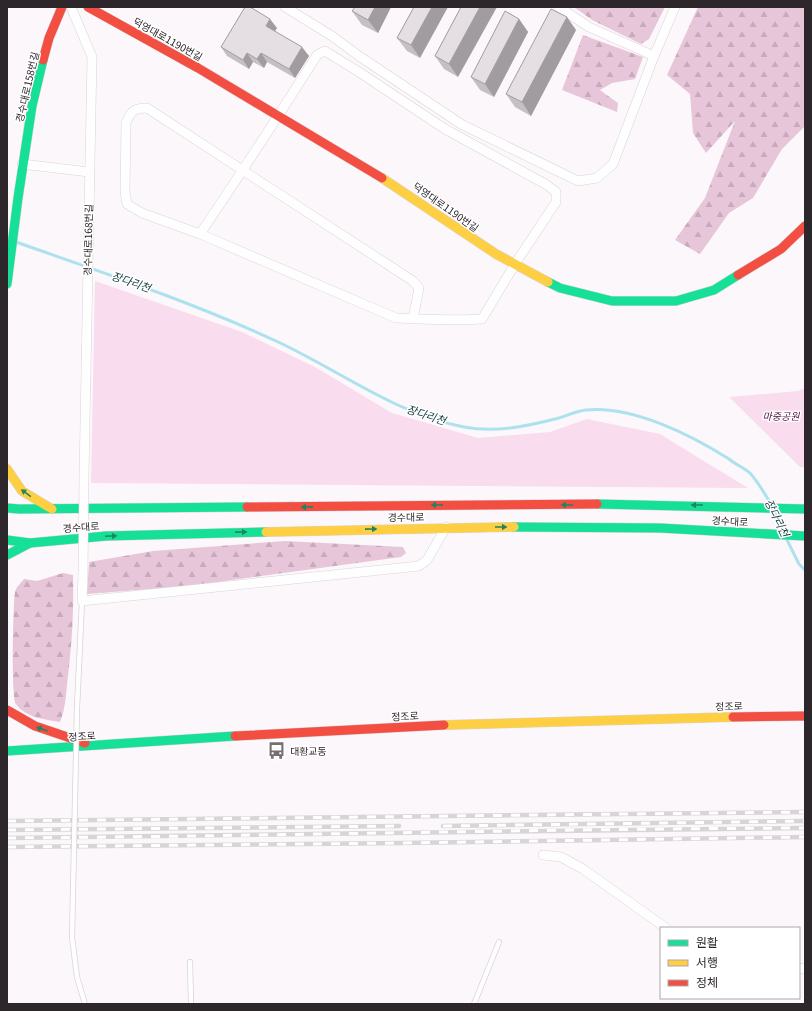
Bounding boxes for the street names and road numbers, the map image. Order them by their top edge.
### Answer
street label: 덕영대로1190번길 [131,13,206,64]
street label: 경수대로158번길 [11,50,42,124]
street label: 덕영대로1190번길 [410,178,482,235]
street label: 경수대로168번길 [79,204,96,276]
street label: 경수대로 [387,509,425,524]
street label: 경수대로 [711,512,749,529]
street label: 경수대로 [62,517,100,536]
street label: 정조로 [715,698,743,713]
street label: 정조로 [391,707,419,724]
street label: 정조로 [68,727,96,744]

